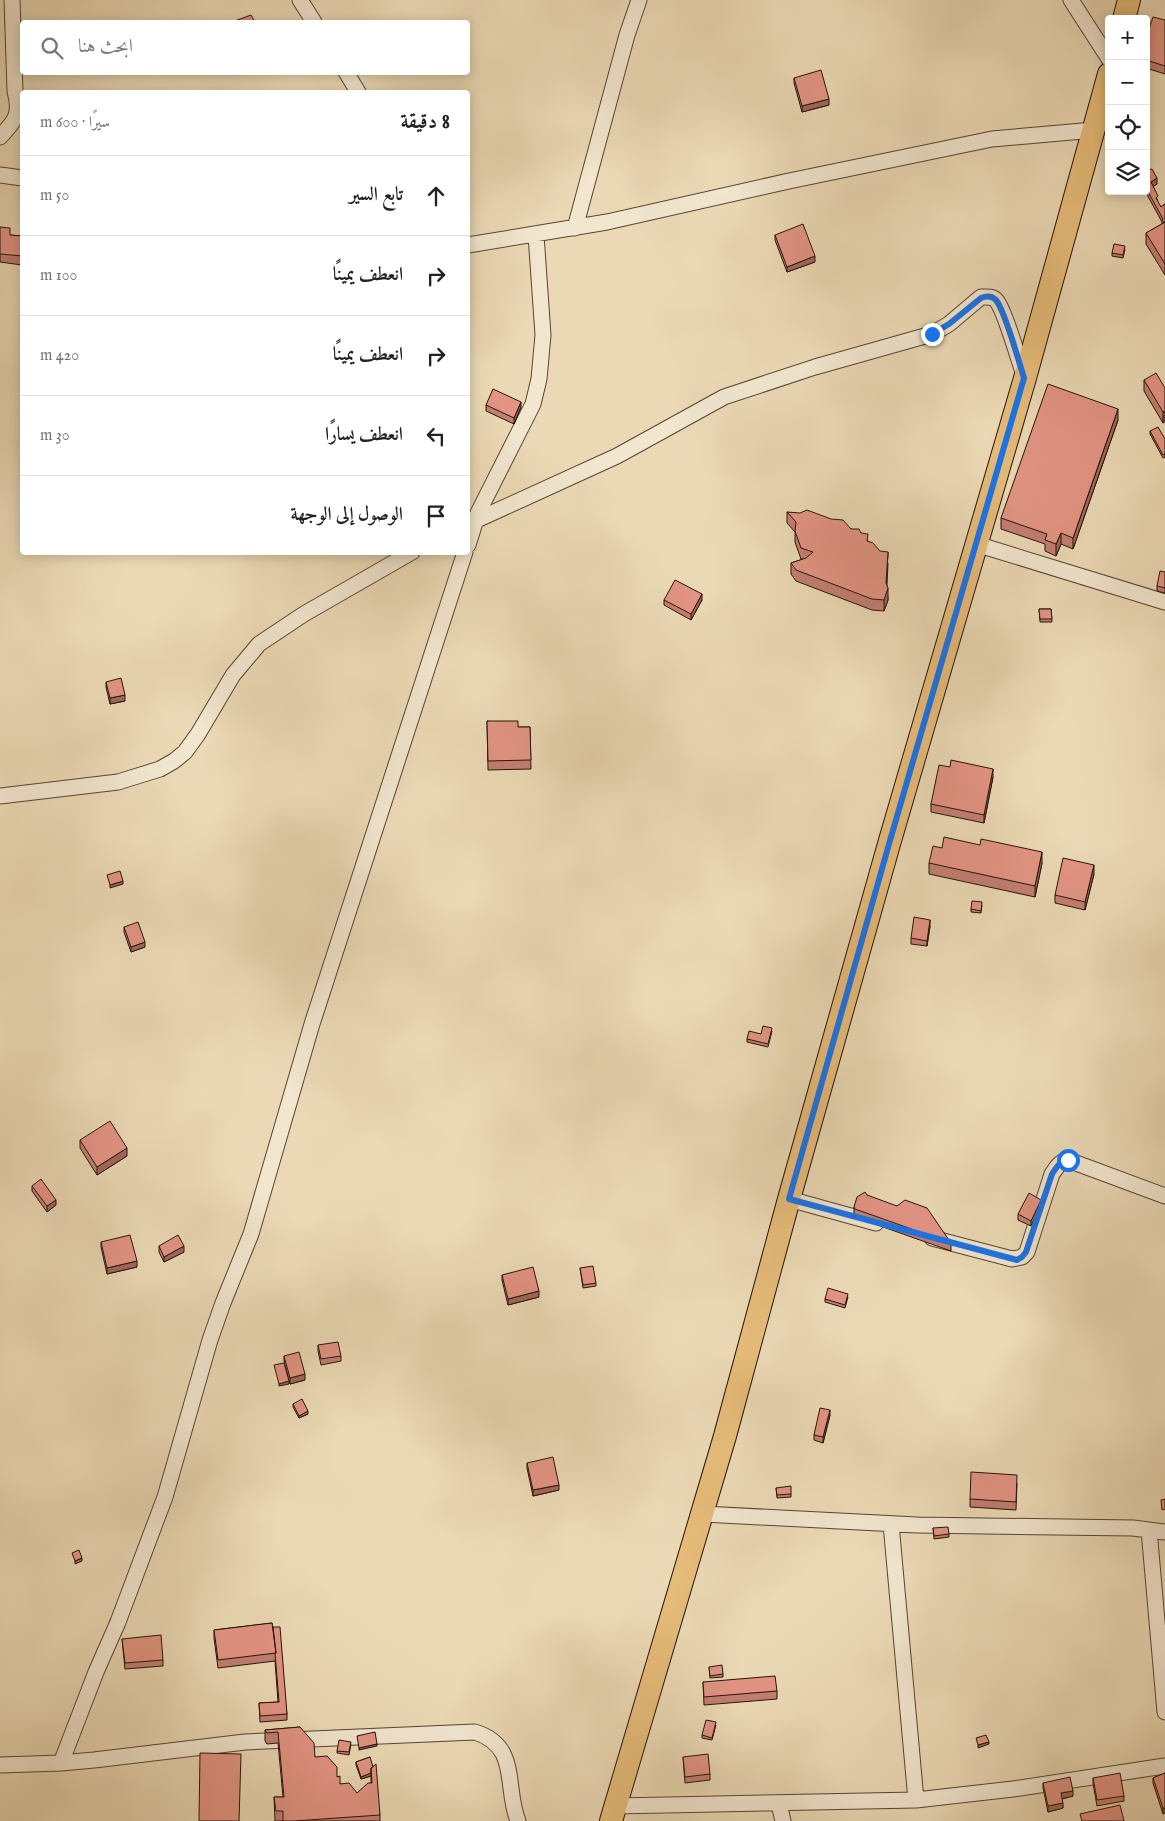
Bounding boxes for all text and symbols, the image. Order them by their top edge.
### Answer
map controls [1105,15,1150,195]
button: + [1105,15,1150,60]
search box [20,20,470,75]
icon: search [38,34,66,62]
text: ابحث هنا [78,35,133,59]
button: − [1105,60,1150,105]
button: locate [1105,105,1150,150]
text: 8 دقيقة [401,109,450,136]
text: سيرًا · 600 m [40,113,110,133]
button: layers [1105,150,1150,195]
icon: ahead [422,182,450,210]
text: تابع السير [349,183,403,207]
text: 50 m [40,186,69,206]
icon: right [422,262,450,290]
text: انعطف يمينًا [333,263,403,287]
text: 100 m [40,266,77,286]
route end [921,323,944,346]
icon: right [422,342,450,370]
text: انعطف يمينًا [333,343,403,367]
text: 420 m [40,346,79,366]
icon: left [422,422,450,450]
text: انعطف يسارًا [325,423,403,447]
text: 30 m [40,426,70,446]
icon: arrive [422,502,450,530]
text: الوصول إلى الوجهة [291,503,403,527]
route start [1057,1149,1080,1172]

